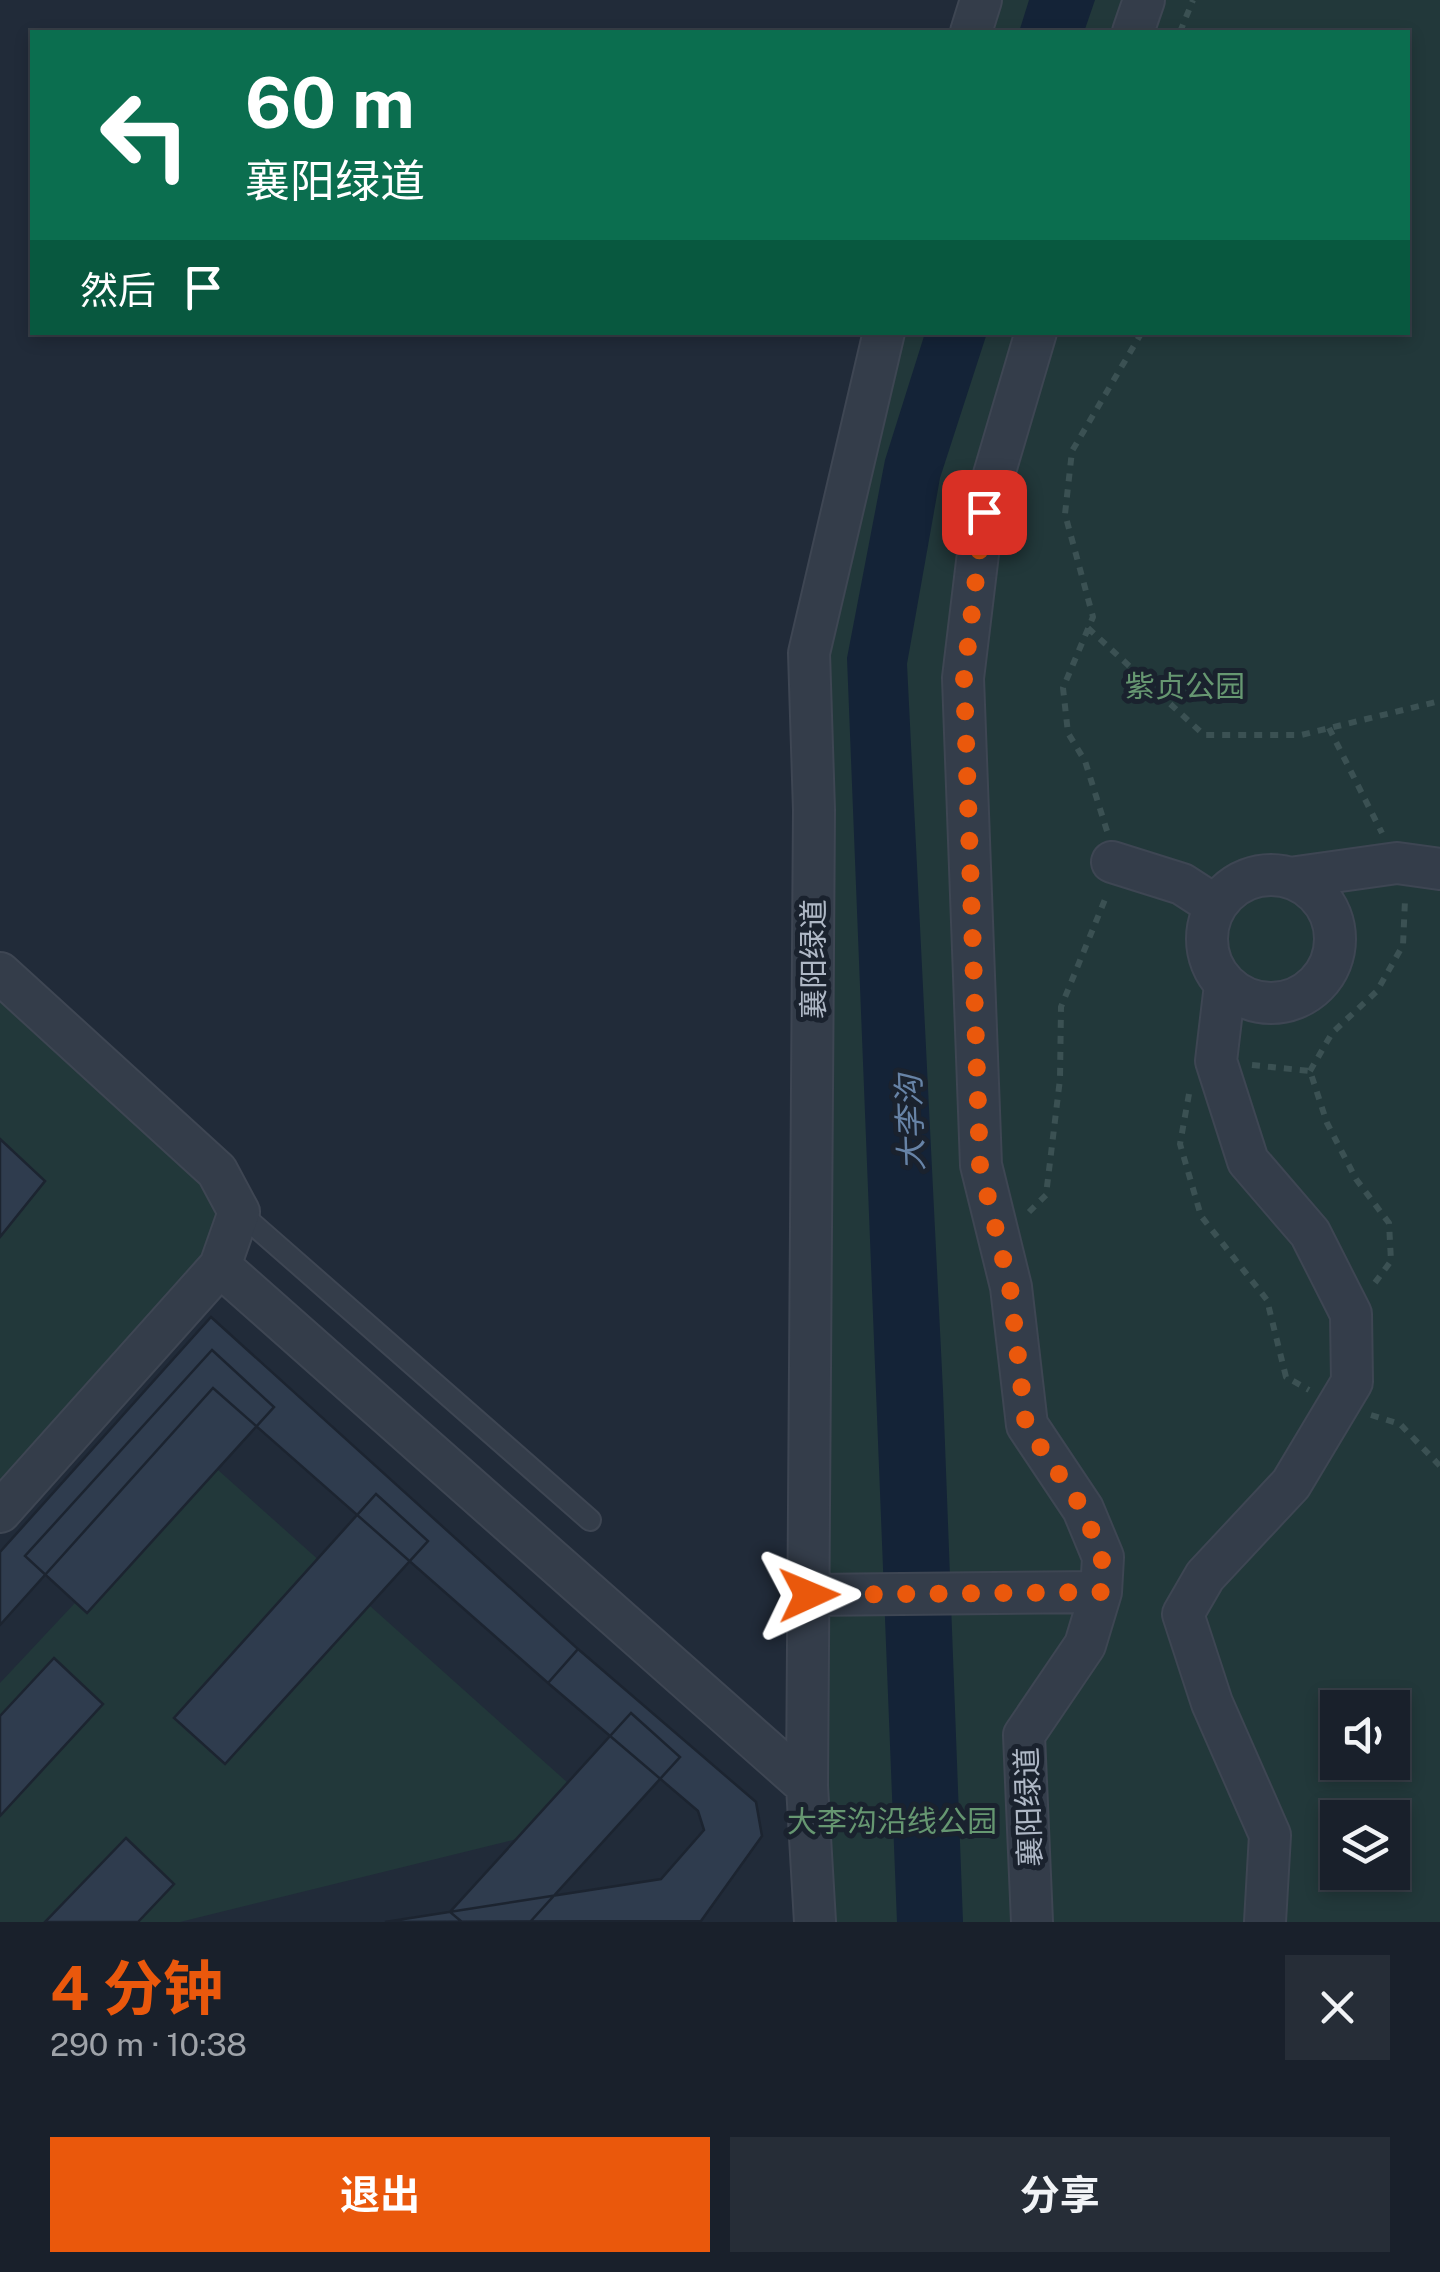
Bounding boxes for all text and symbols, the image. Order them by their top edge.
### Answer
text: 60 m [245,61,415,144]
icon: left [80,70,210,200]
text: 襄阳绿道 [245,154,425,207]
icon: arrive [176,260,231,315]
text: 然后 [80,268,156,313]
pin [942,470,1027,555]
icon: arrive [957,485,1012,540]
park label: 紫贞公园 [1125,668,1245,704]
street label: 襄阳绿道 [795,899,831,1019]
water label: 大李沟 [890,1071,930,1172]
position arrow [757,1543,861,1647]
map controls [1320,1690,1410,1890]
button: sound [1320,1690,1410,1780]
street label: 襄阳绿道 [1008,1746,1048,1868]
button: layers [1320,1800,1410,1890]
park label: 大李沟沿线公园 [787,1803,997,1839]
text: 4 分钟 [50,1953,223,2024]
button: close [1285,1955,1390,2060]
text: 290 m · 10:38 [50,2026,247,2063]
button: 退出 [50,2137,710,2252]
button: 分享 [730,2137,1390,2252]

